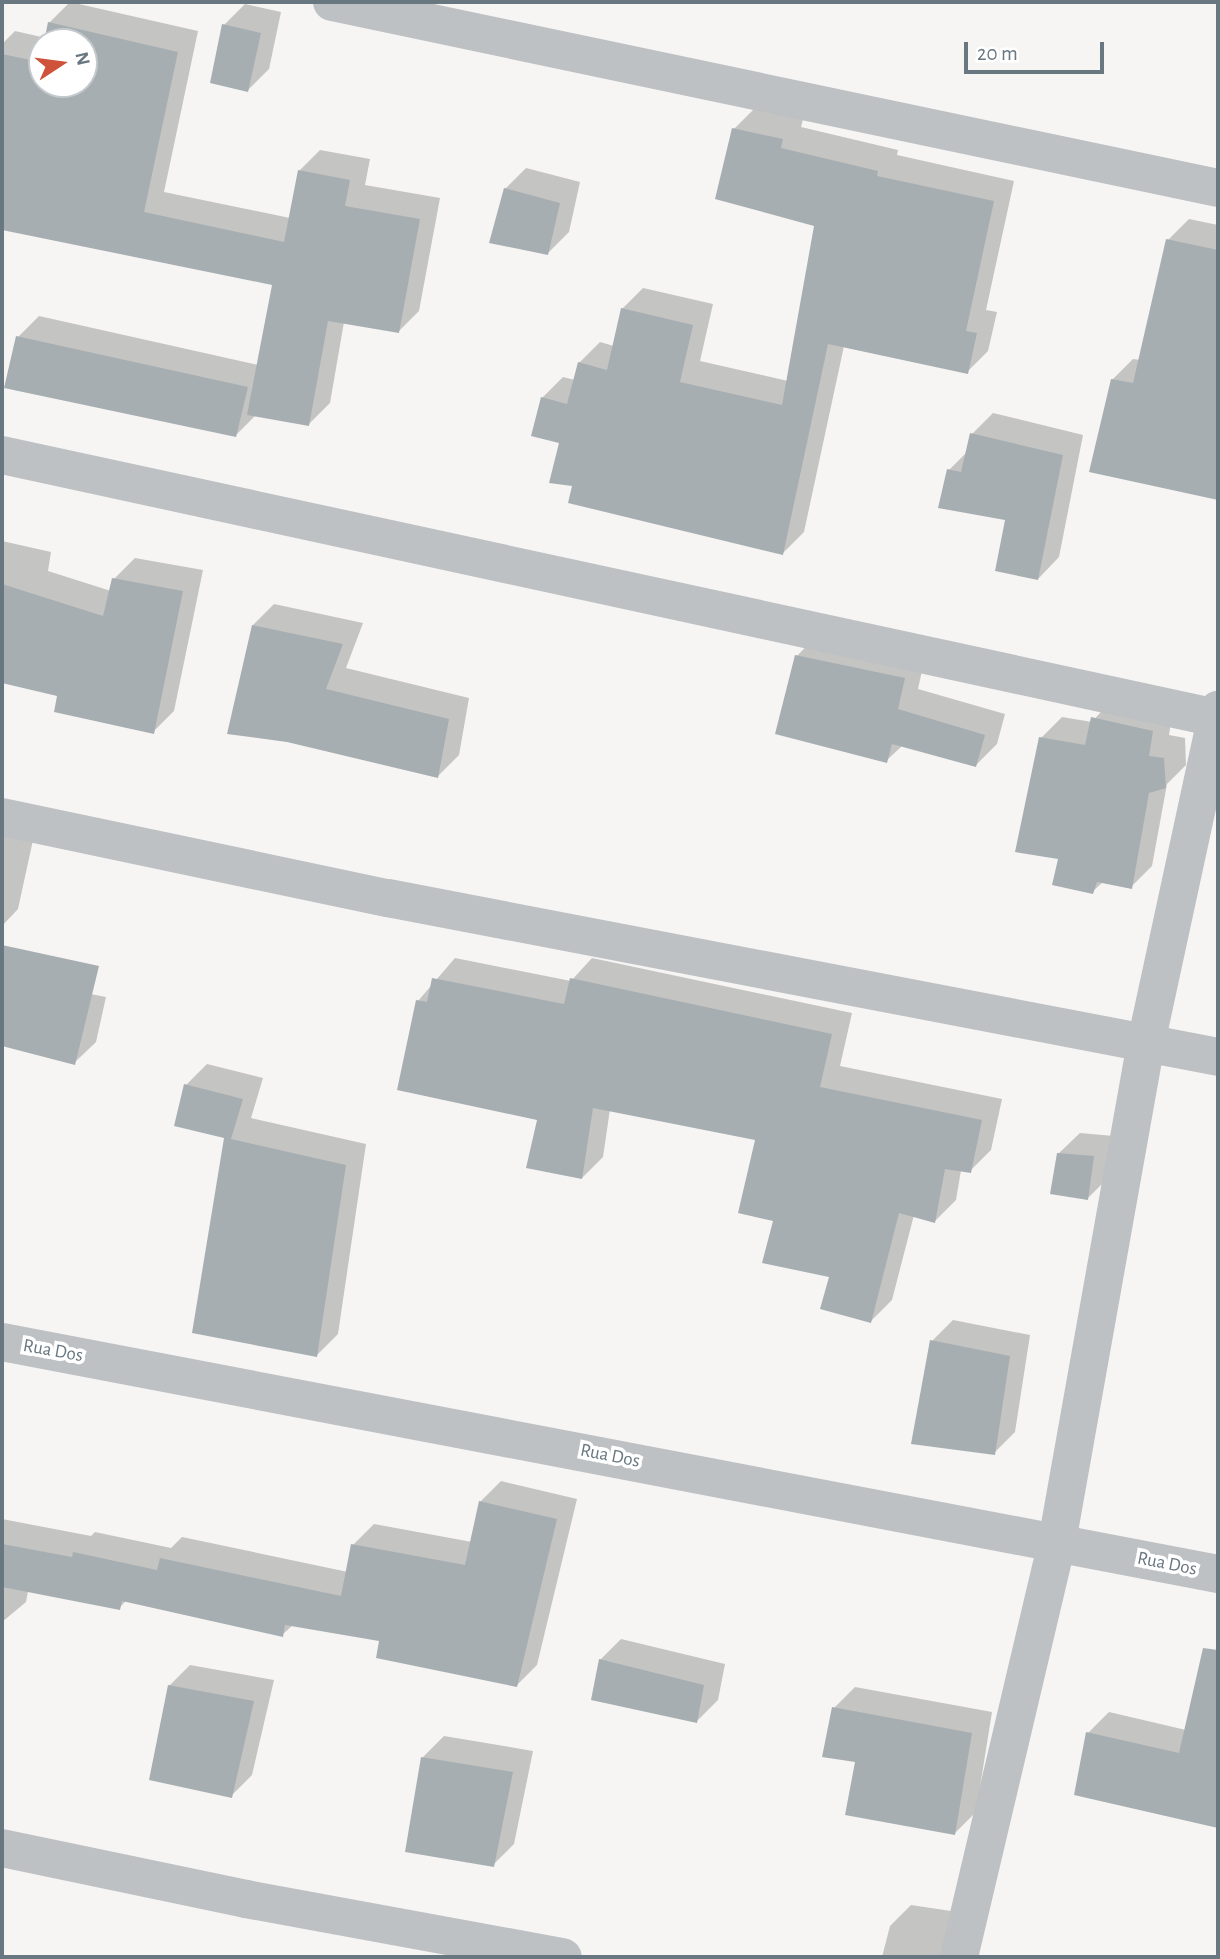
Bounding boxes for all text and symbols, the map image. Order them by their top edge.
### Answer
north arrow [28,28,98,98]
scale bar [968,28,1108,72]
text: 20 m [977,43,1018,64]
text: N [71,50,93,67]
street label: Rua Dos [21,1335,85,1367]
street label: Rua Dos [578,1439,642,1473]
street label: Rua Dos [1135,1547,1199,1581]

